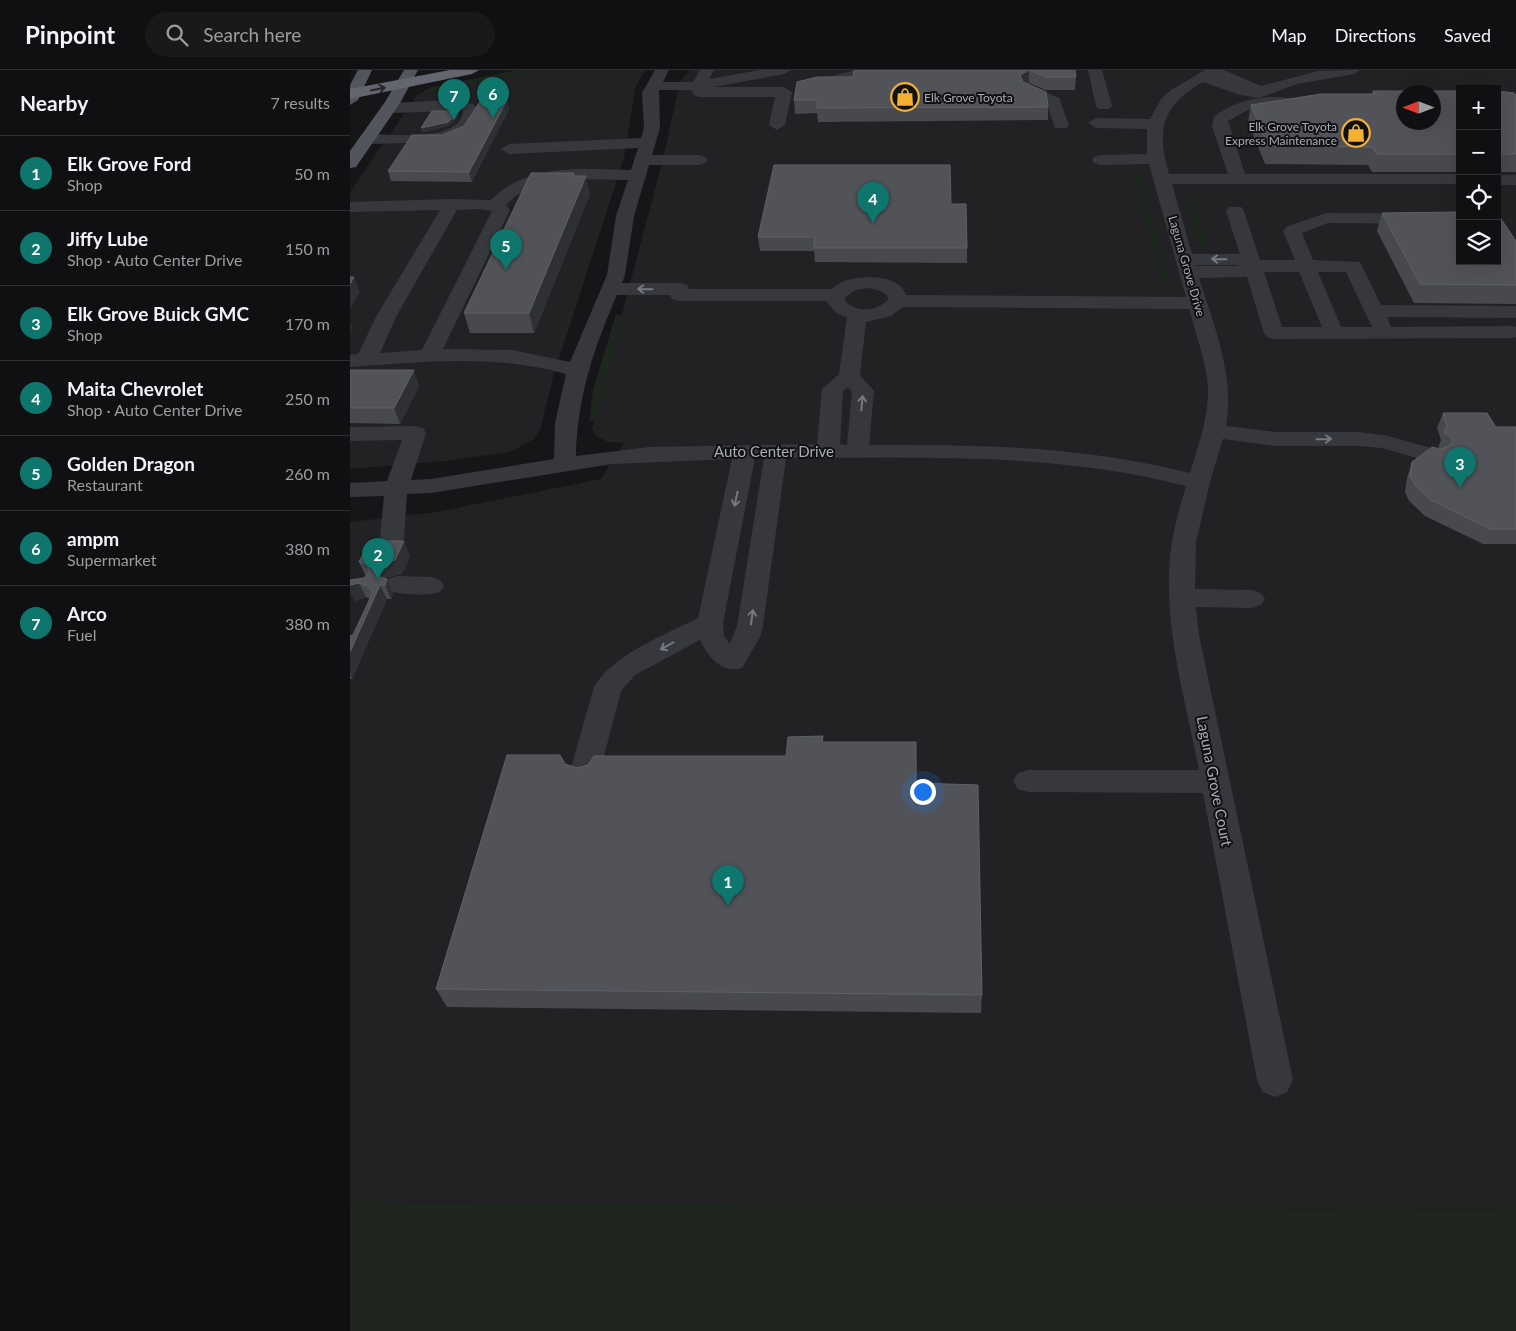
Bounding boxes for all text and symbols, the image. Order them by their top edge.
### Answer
search box [145,12,495,57]
text: Pinpoint [25,20,115,49]
icon: search [163,21,191,49]
text: Search here [203,23,301,46]
text: Map [1271,24,1307,46]
text: Directions [1335,24,1416,46]
text: Saved [1444,24,1491,46]
pin: 6 [477,77,509,118]
pin: 7 [438,79,470,120]
shop icon: Elk Grove Toyota [890,82,920,112]
one-way arrow [370,84,386,94]
north arrow [1396,85,1441,130]
map controls [1456,85,1501,265]
button: + [1456,85,1501,130]
text: Nearby [20,90,88,115]
place label: Elk Grove Toyota [924,90,1013,105]
text: 7 results [270,93,330,112]
shop icon: Elk Grove Toyota Express Maintenance [1341,118,1371,148]
place label: Elk Grove Toyota Express Maintenance [1225,119,1337,148]
button: − [1456,130,1501,175]
text: Elk Grove Ford [67,152,191,175]
text: 1 [31,164,41,183]
text: 50 m [294,164,330,183]
text: Shop [67,175,103,194]
button: locate [1456,175,1501,220]
pin: 4 [857,182,889,223]
street label: Laguna Grove Drive [1165,214,1209,318]
button: layers [1456,220,1501,265]
text: Jiffy Lube [67,227,148,250]
pin: 5 [490,229,522,270]
text: 2 [31,239,41,258]
text: 150 m [285,239,330,258]
text: Shop · Auto Center Drive [67,250,242,269]
one-way arrow [1211,254,1228,264]
one-way arrow [638,284,654,294]
text: Elk Grove Buick GMC [67,302,249,325]
text: 3 [31,314,41,333]
text: 170 m [285,314,330,333]
text: Shop [67,325,103,344]
text: Maita Chevrolet [67,377,203,400]
text: 4 [31,389,41,408]
text: 250 m [285,389,330,408]
one-way arrow [857,395,867,411]
text: Shop · Auto Center Drive [67,400,242,419]
one-way arrow [1316,434,1332,444]
street label: Auto Center Drive [714,442,834,460]
pin: 3 [1444,447,1476,488]
text: Golden Dragon [67,452,195,475]
text: 5 [31,464,41,483]
text: 260 m [285,464,330,483]
text: Restaurant [67,475,143,494]
one-way arrow [730,490,740,506]
text: ampm [67,527,119,550]
pin: 2 [362,538,394,579]
text: 6 [31,539,41,558]
text: 380 m [285,539,330,558]
text: Supermarket [67,550,156,569]
text: Arco [67,602,107,625]
one-way arrow [747,609,757,625]
text: 7 [31,614,41,633]
text: 380 m [285,614,330,633]
text: Fuel [67,625,97,644]
one-way arrow [660,642,675,651]
street label: Laguna Grove Court [1194,714,1237,848]
your location [910,779,936,805]
pin: 1 [712,865,744,906]

